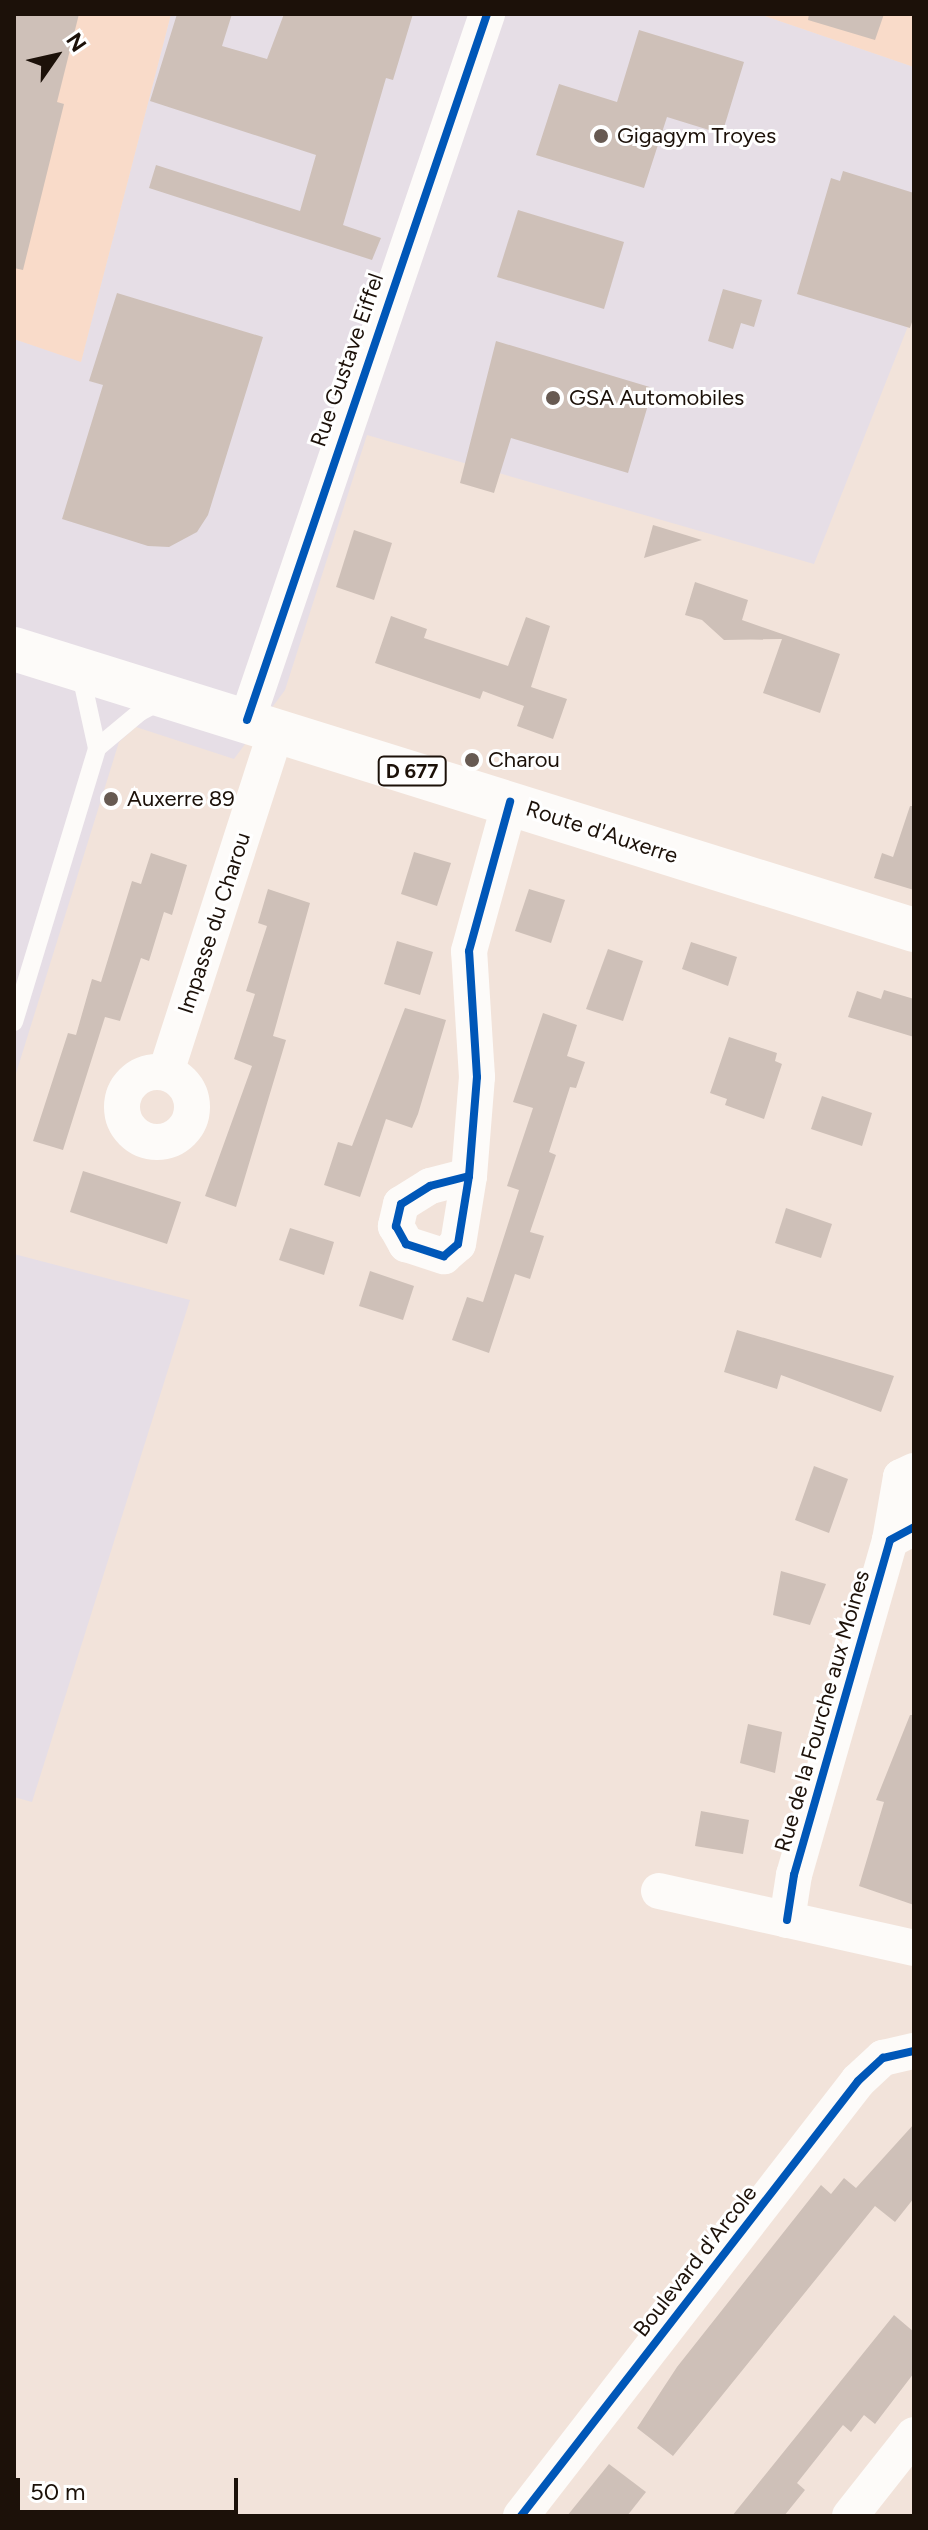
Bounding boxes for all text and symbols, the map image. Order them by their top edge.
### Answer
north arrow [16,16,96,96]
text: N [60,28,92,57]
place label: Gigagym Troyes [617,123,776,149]
marker: Gigagym Troyes [592,127,610,145]
street label: Rue Gustave Eiffel [305,270,389,450]
place label: GSA Automobiles [569,385,744,411]
marker: GSA Automobiles [544,389,562,407]
place label: Charou [488,747,560,773]
marker: Charou [463,751,481,769]
road number: D 677 [376,755,448,787]
place label: Auxerre 89 [127,786,235,812]
marker: Auxerre 89 [102,790,120,808]
street label: Route d'Auxerre [523,795,681,869]
street label: Impasse du Charou [172,829,256,1017]
street label: Rue de la Fourche aux Moines [769,1567,875,1855]
street label: Boulevard d'Arcole [628,2180,762,2342]
scale bar [20,2462,242,2512]
text: 50 m [30,2477,86,2506]

